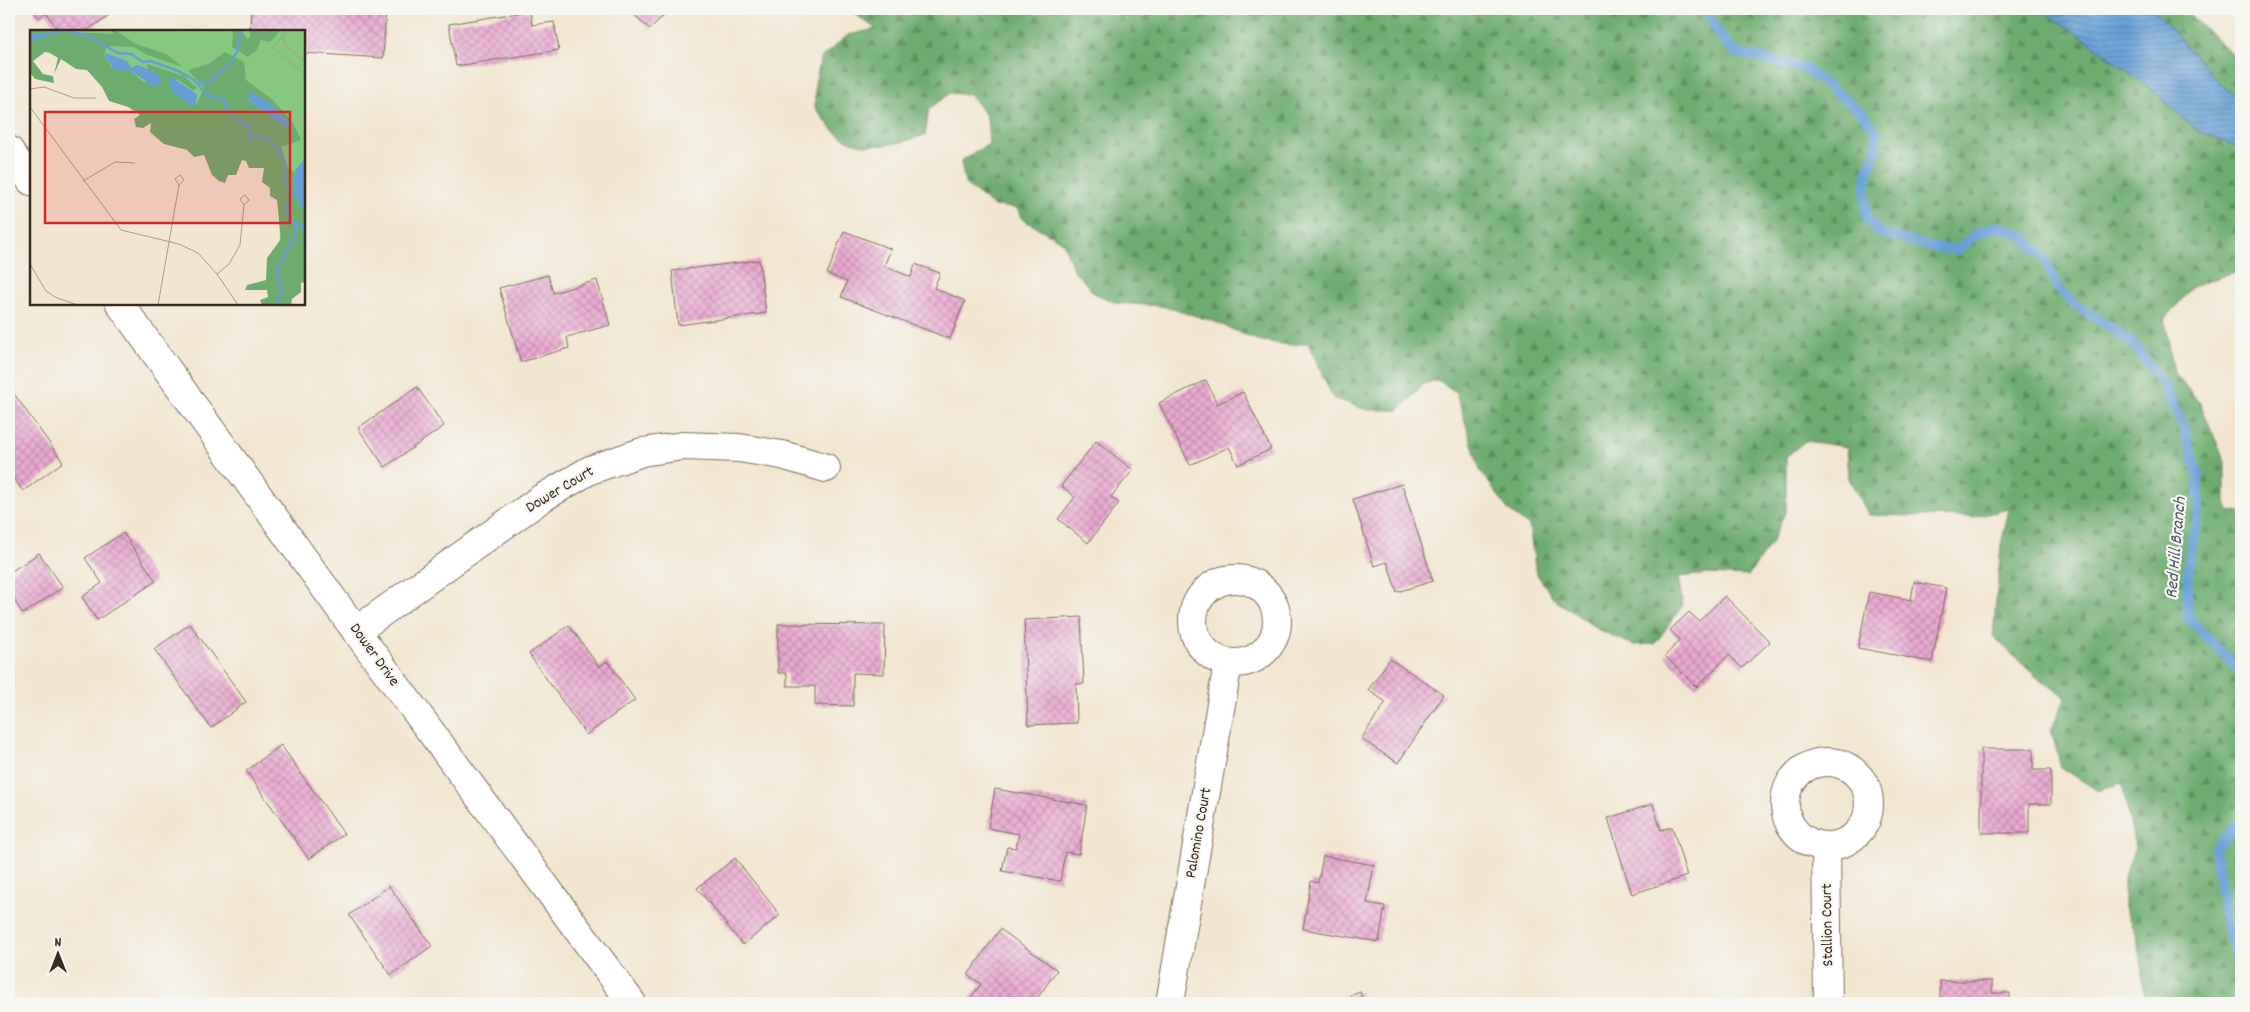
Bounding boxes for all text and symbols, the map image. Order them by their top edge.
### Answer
inset map [30,30,305,305]
street label: Dower Court [521,461,599,519]
water label: Red Hill Branch [2160,495,2194,600]
street label: Dower Drive [343,619,405,691]
street label: Palomino Court [1180,786,1218,880]
street label: Stallion Court [1816,883,1840,967]
north arrow [32,930,82,980]
text: N [55,933,62,953]

